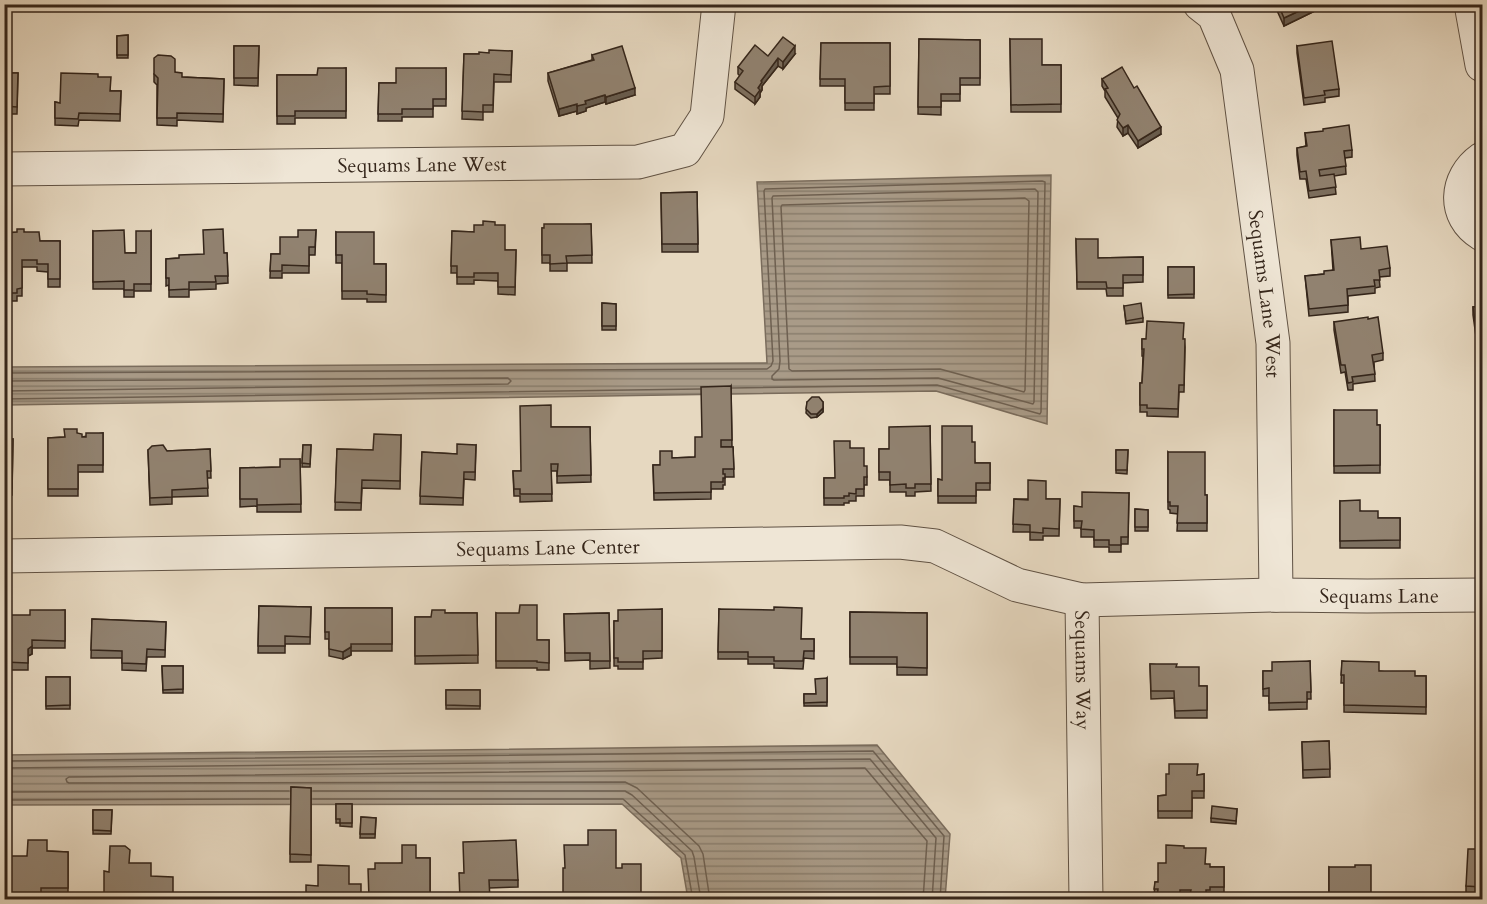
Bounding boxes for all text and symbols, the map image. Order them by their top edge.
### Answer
street label: Sequams Lane West [337,150,507,179]
street label: Sequams Lane West [1242,208,1286,379]
street label: Sequams Lane Center [456,533,641,563]
street label: Sequams Lane [1319,582,1439,610]
street label: Sequams Way [1068,610,1097,730]

